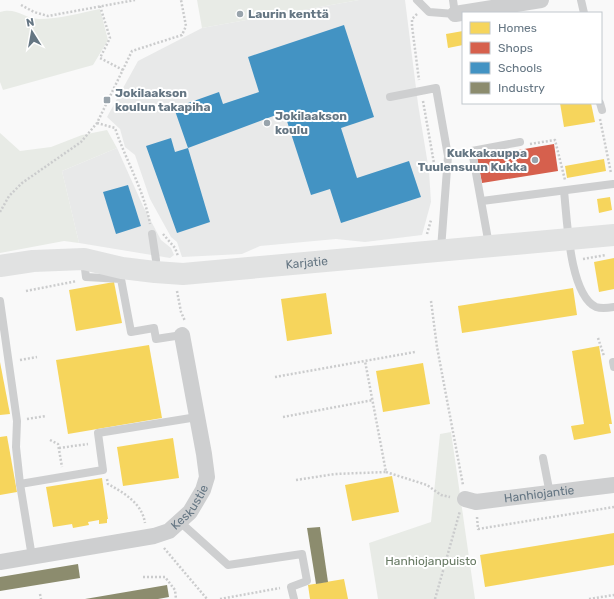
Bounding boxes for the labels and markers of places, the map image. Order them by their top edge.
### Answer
place label: Laurin kenttä [248,7,329,21]
marker: Laurin kenttä [235,9,245,19]
place label: Jokilaakson koulun takapiha [115,86,210,114]
marker: Jokilaakson koulun takapiha [102,95,112,105]
place label: Jokilaakson koulu [275,109,347,137]
marker: Jokilaakson koulu [262,118,272,128]
place label: Kukkakauppa Tuulensuun Kukka [418,146,527,174]
marker: Kukkakauppa Tuulensuun Kukka [530,155,540,165]

